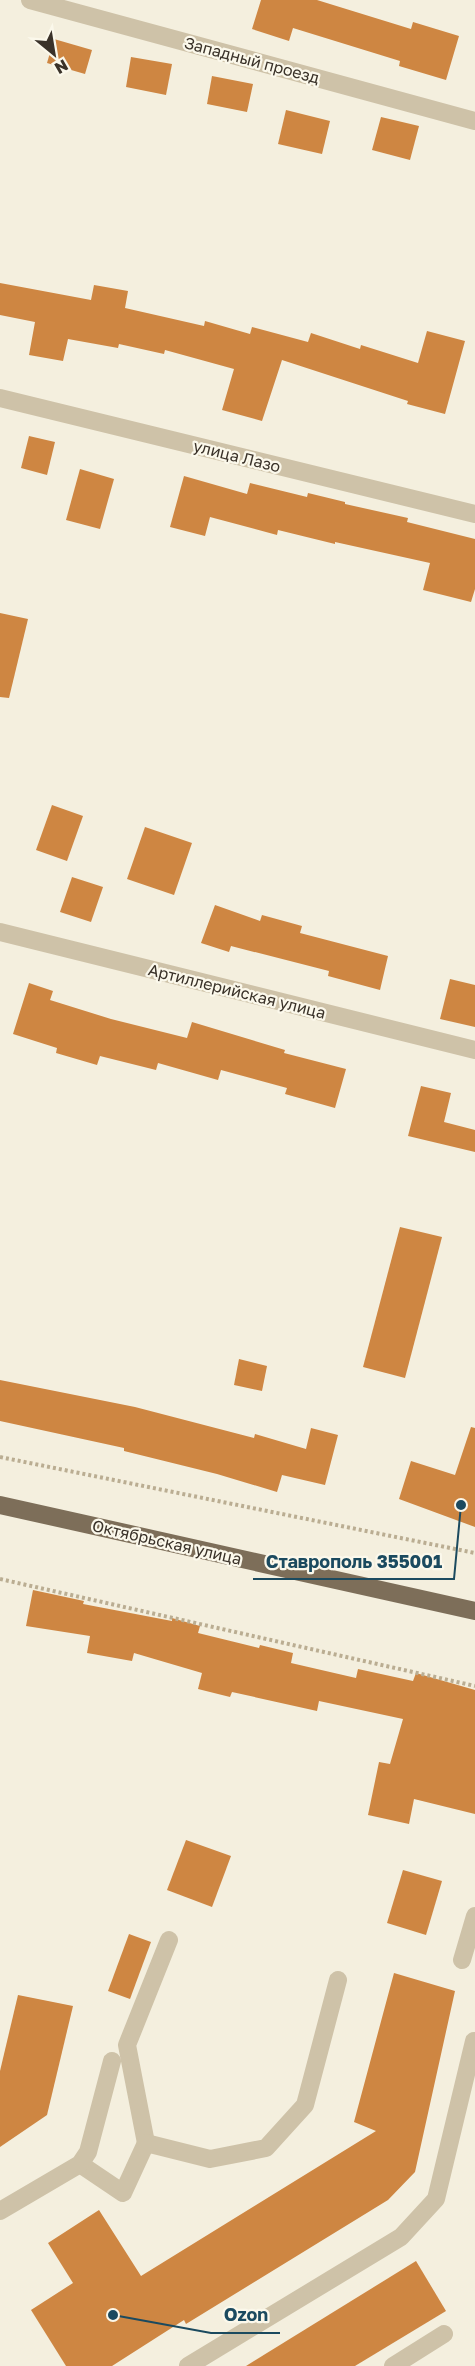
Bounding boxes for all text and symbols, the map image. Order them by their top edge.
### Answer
north arrow [24,24,84,84]
street label: Западный проезд [182,32,322,88]
text: N [51,55,72,79]
street label: улица Лазо [191,435,283,477]
street label: Артиллерийская улица [146,959,328,1023]
street label: Октябрьская улица [90,1515,244,1569]
callout: Ставрополь 355001 [253,1543,454,1579]
text: Ставрополь 355001 [266,1550,442,1572]
callout: Ozon [211,2297,280,2333]
text: Ozon [224,2303,268,2325]

